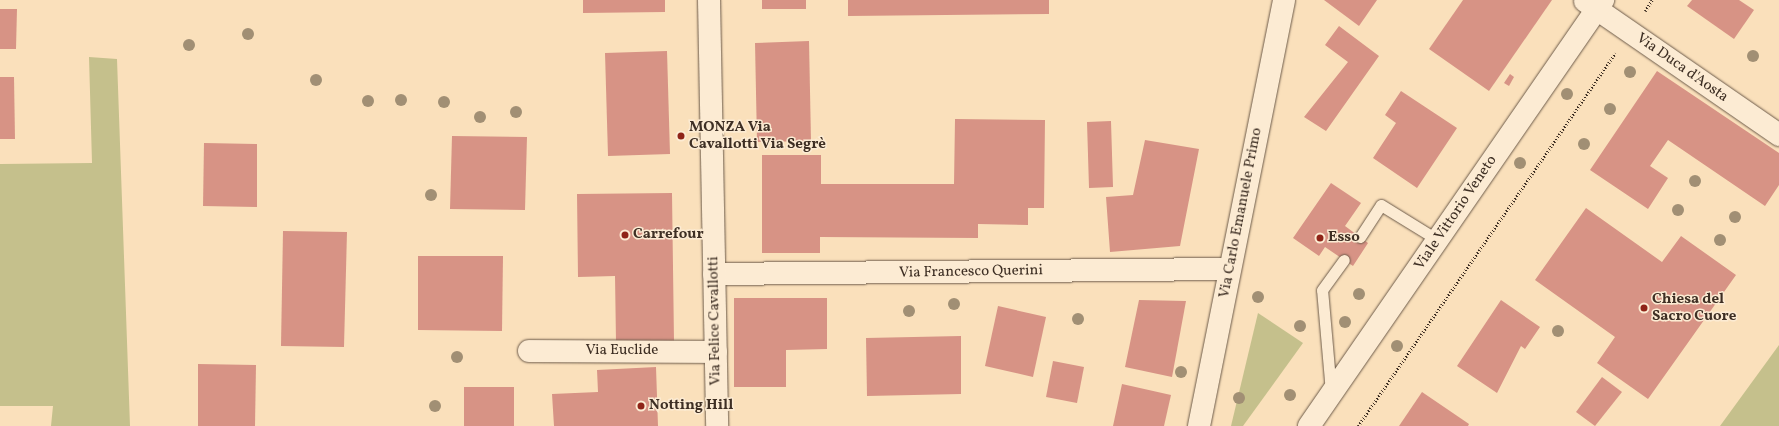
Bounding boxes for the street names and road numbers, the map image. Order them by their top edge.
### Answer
street label: Via Duca d'Aosta [1632,30,1732,106]
street label: Via Carlo Emanuele Primo [1216,126,1266,300]
street label: Viale Vittorio Veneto [1411,152,1501,274]
street label: Via Felice Cavallotti [705,256,725,386]
street label: Via Francesco Querini [899,262,1043,282]
street label: Via Euclide [586,342,658,360]

